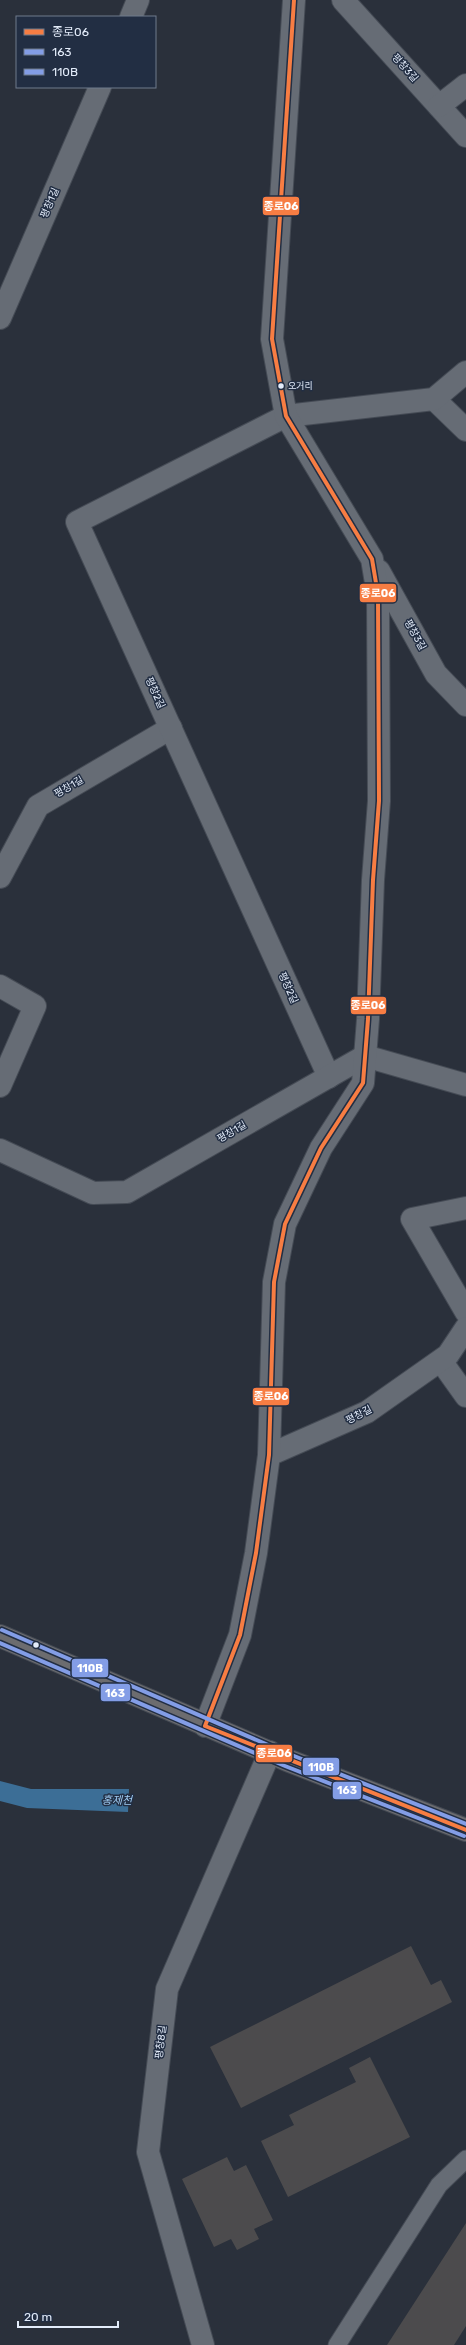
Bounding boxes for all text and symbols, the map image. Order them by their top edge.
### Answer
legend [16,16,156,88]
text: 종로06 [52,25,89,39]
text: 163 [52,45,72,59]
street label: 평창3길 [389,51,421,85]
text: 110B [52,65,78,79]
street label: 평창1길 [38,186,62,220]
line badge: 종로06 [262,196,300,216]
text: 종로06 [264,200,298,213]
marker: 오거리 [276,381,286,391]
place label: 오거리 [288,381,313,391]
line badge: 종로06 [359,583,397,603]
text: 종로06 [361,587,395,600]
street label: 평창3길 [402,617,428,653]
street label: 평창2길 [143,675,167,711]
street label: 평창1길 [52,774,86,800]
street label: 평창2길 [276,970,300,1006]
line badge: 종로06 [350,996,387,1015]
text: 종로06 [351,999,385,1012]
street label: 평창1길 [215,1119,249,1145]
line badge: 종로06 [252,1387,290,1406]
text: 종로06 [254,1390,288,1403]
street label: 평창길 [344,1403,374,1427]
unlabelled marker [31,1640,41,1650]
line badge: 110B [71,1658,109,1678]
text: 110B [77,1662,103,1675]
line badge: 163 [100,1683,131,1702]
text: 163 [105,1687,125,1700]
line badge: 종로06 [255,1744,293,1763]
text: 종로06 [257,1747,291,1760]
line badge: 110B [302,1757,340,1776]
text: 110B [308,1761,334,1774]
line badge: 163 [332,1781,362,1800]
text: 163 [337,1784,357,1797]
water label: 홍제천 [102,1794,134,1807]
street label: 평창8길 [153,2024,169,2060]
scale bar [18,2303,118,2329]
text: 20 m [24,2310,52,2324]

